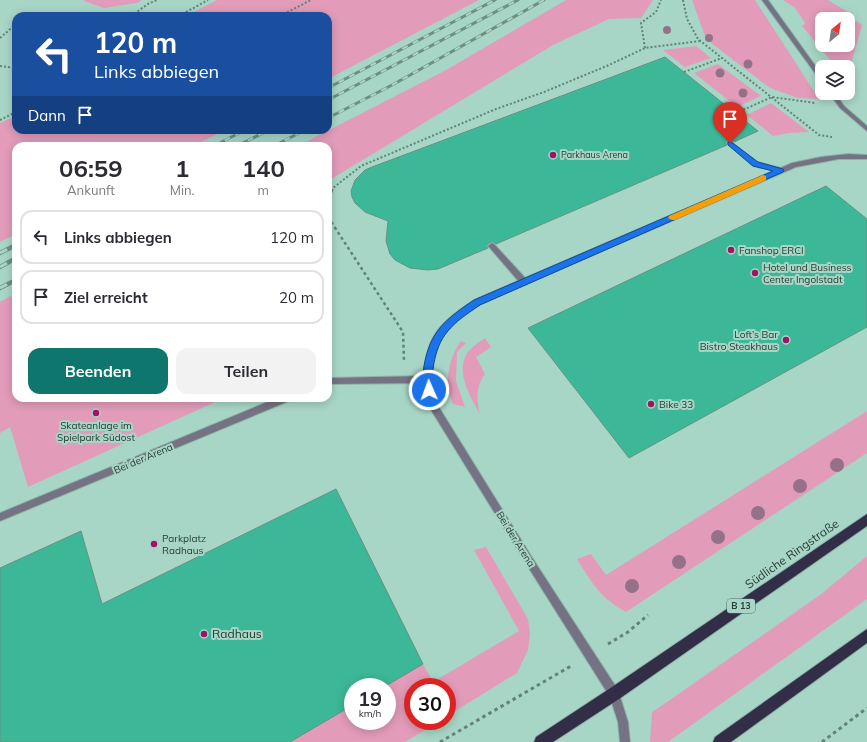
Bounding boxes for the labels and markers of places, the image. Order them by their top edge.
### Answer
pin [713,102,747,143]
place label: Parkhaus Arena [561,149,628,160]
marker: Parkhaus Arena [548,150,558,160]
place label: Fanshop ERCI [739,244,804,257]
marker: Fanshop ERCI [726,245,736,255]
place label: Hotel und Business Center Ingolstadt [763,261,852,286]
marker: Hotel und Business Center Ingolstadt [750,268,760,278]
place label: Loft’s Bar Bistro Steakhaus [700,328,778,353]
marker: Loft’s Bar Bistro Steakhaus [781,335,791,345]
place label: Bike 33 [659,398,693,411]
marker: Bike 33 [646,399,656,409]
marker: Skateanlage im Spielpark Südost [91,408,101,418]
place label: Skateanlage im Spielpark Südost [57,419,135,444]
place label: Parkplatz Radhaus [162,532,206,557]
marker: Parkplatz Radhaus [149,539,159,549]
place label: Radhaus [212,626,262,641]
marker: Radhaus [199,629,209,639]

